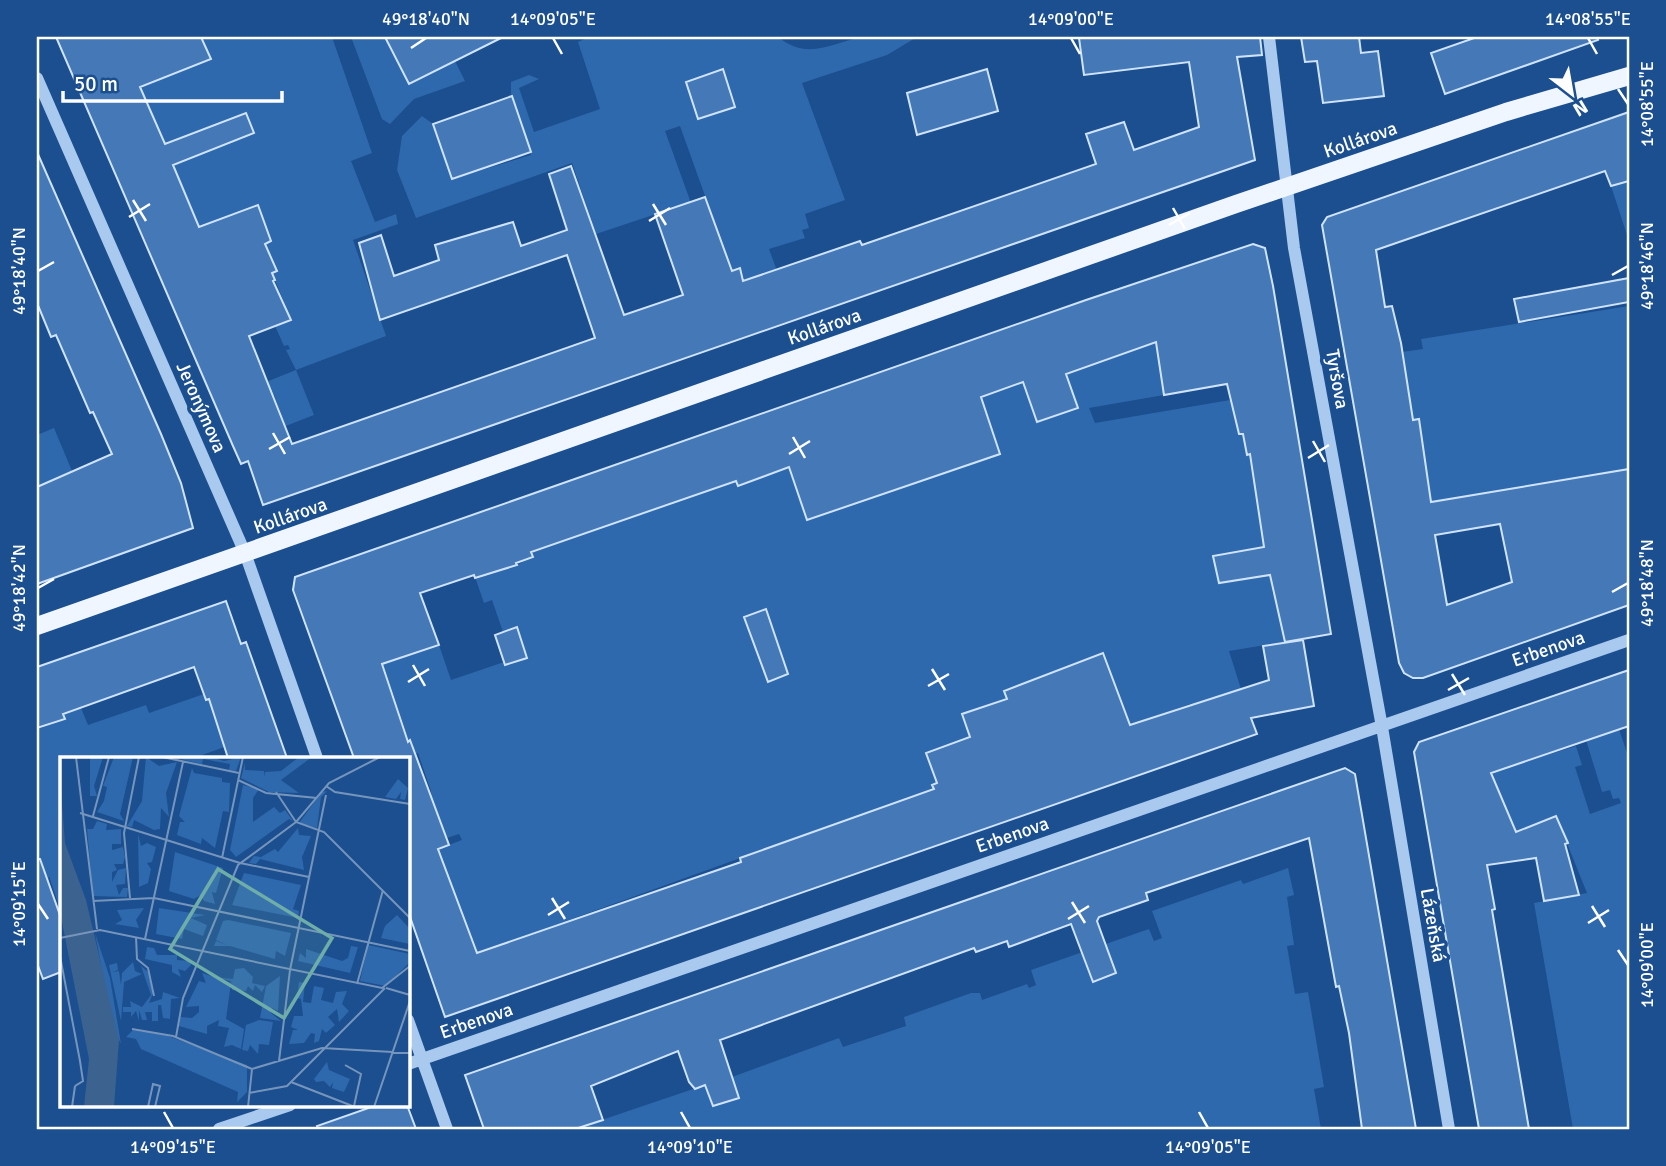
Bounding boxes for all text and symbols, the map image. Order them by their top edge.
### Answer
text: 49°18'40"N [382,8,470,30]
text: 14°09'05"E [510,8,596,30]
text: 14°09'00"E [1028,8,1114,30]
text: 14°08'55"E [1545,8,1631,30]
scale bar [63,60,282,104]
north arrow [1536,60,1606,130]
text: 14°08'55"E [1636,61,1658,147]
text: 50 m [74,71,118,97]
text: N [1568,94,1592,121]
street label: Kollárova [1320,116,1400,164]
text: 49°18'46"N [1636,222,1658,310]
text: 49°18'40"N [8,227,30,315]
street label: Kollárova [784,303,864,351]
street label: Tyršova [1320,347,1354,411]
street label: Jeronýmova [170,358,232,456]
street label: Kollárova [250,492,330,540]
text: 49°18'48"N [1636,539,1658,627]
text: 49°18'42"N [8,544,30,632]
street label: Erbenova [1509,625,1588,673]
inset map [60,757,410,1106]
street label: Erbenova [973,811,1052,859]
text: 14°09'15"E [8,861,30,947]
street label: Lázeňská [1415,886,1451,964]
text: 14°09'00"E [1636,922,1658,1008]
street label: Erbenova [437,997,516,1045]
text: 14°09'15"E [130,1136,216,1158]
text: 14°09'10"E [647,1136,733,1158]
text: 14°09'05"E [1165,1136,1251,1158]

